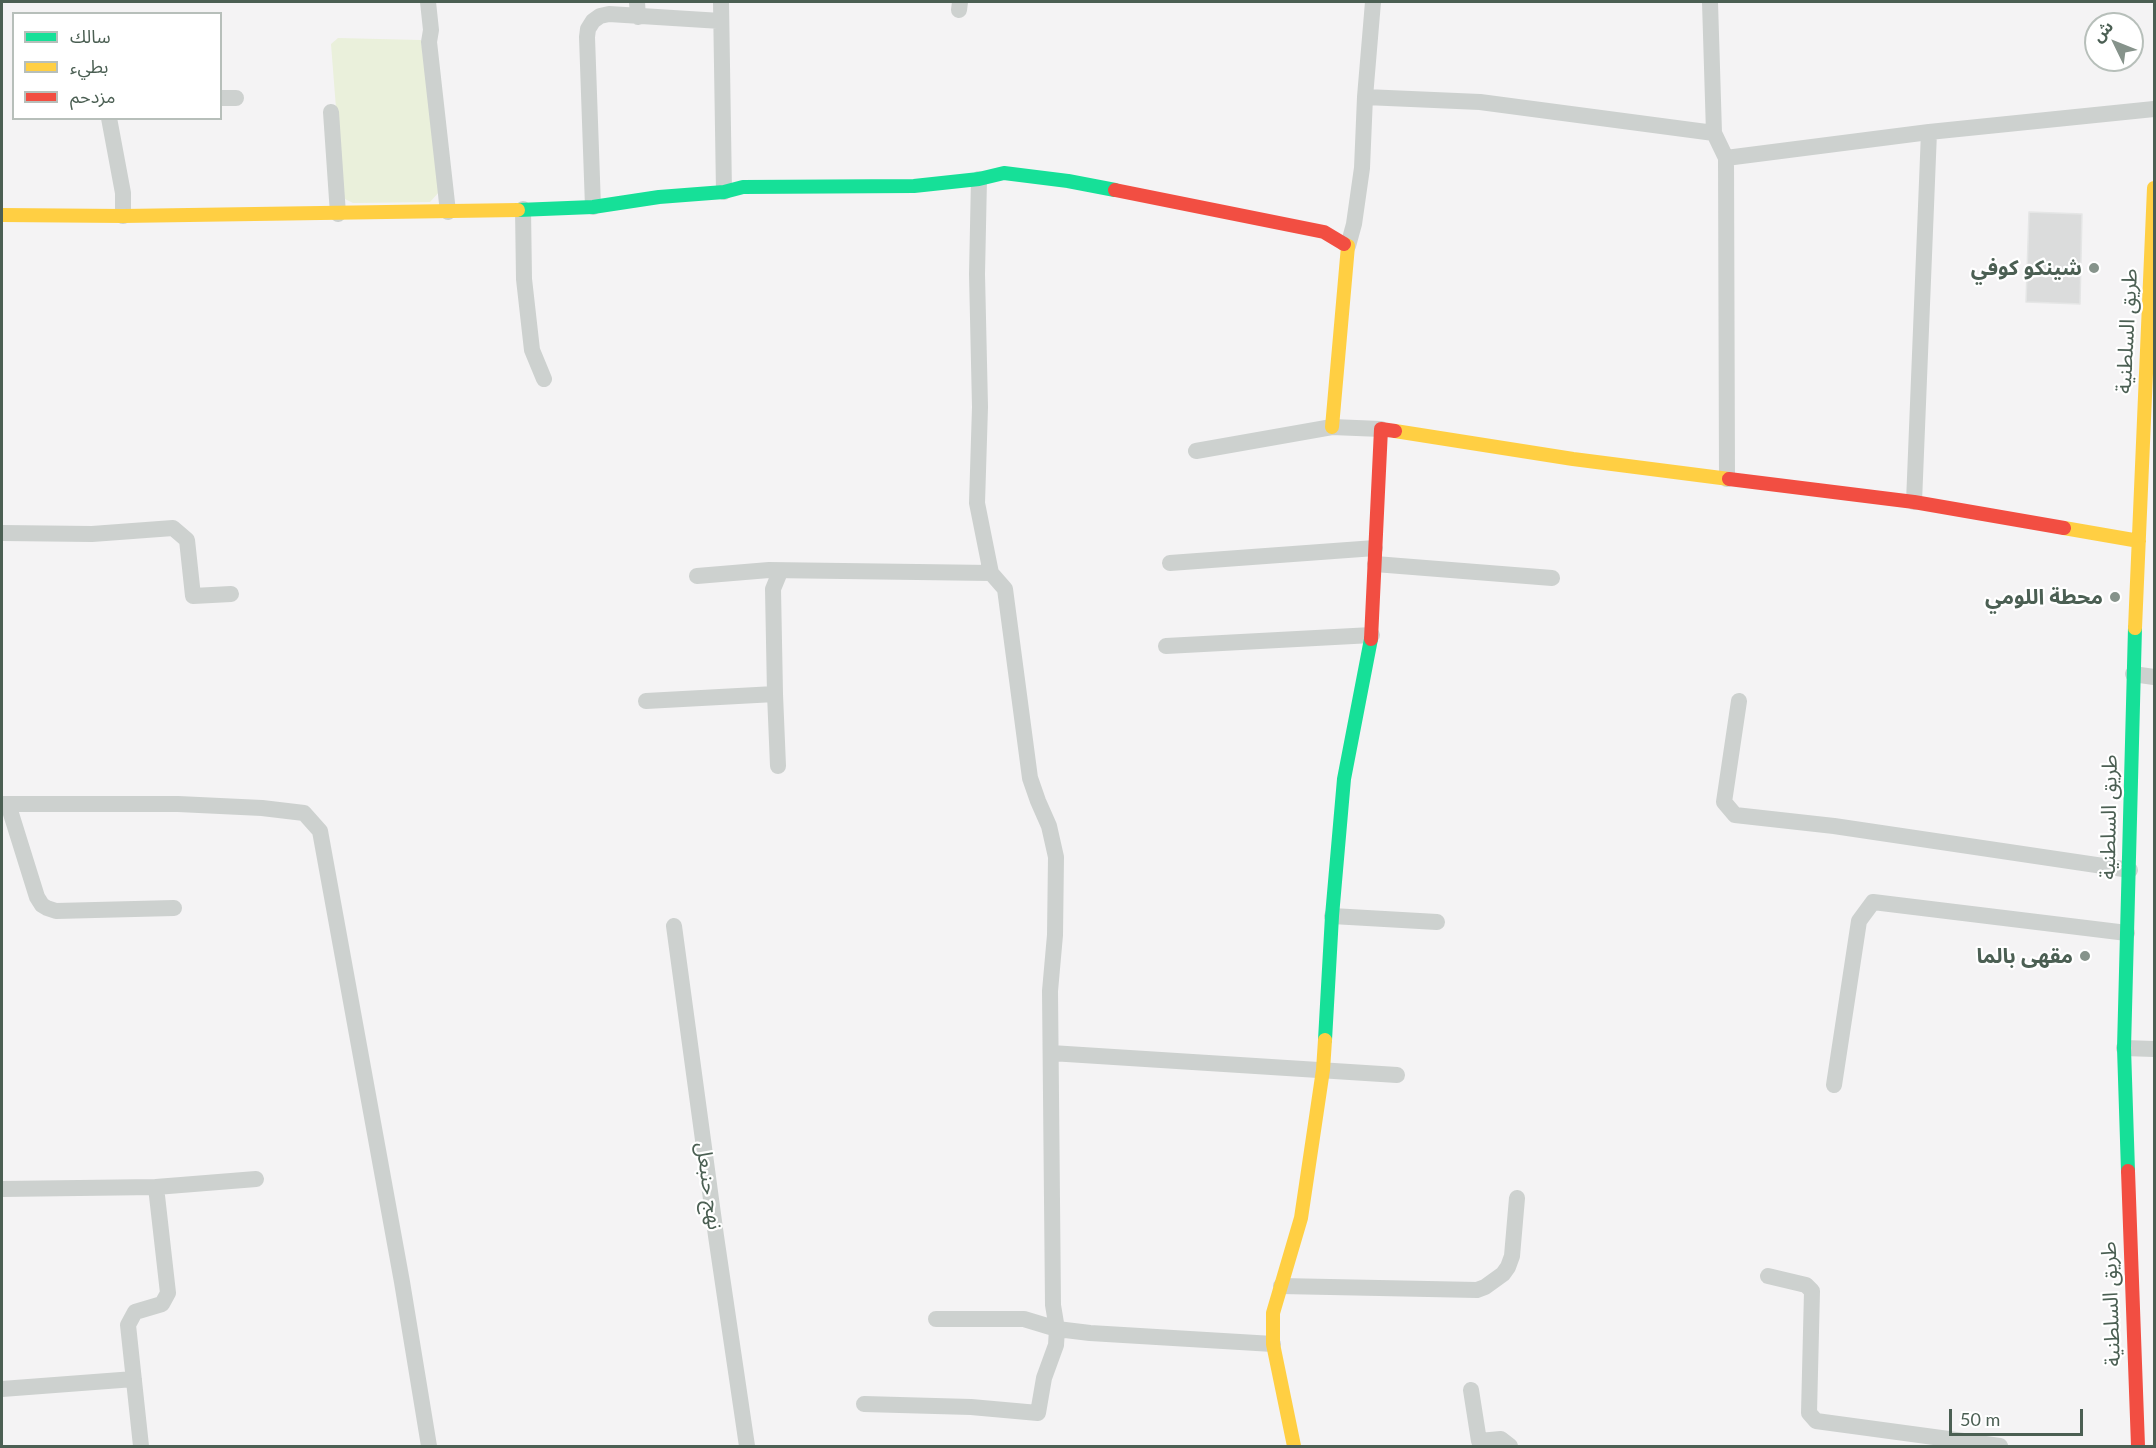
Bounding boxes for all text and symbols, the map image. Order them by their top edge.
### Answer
legend [12,12,222,120]
north arrow [2084,12,2144,72]
text: ش [2088,16,2116,45]
text: سالك [70,25,111,47]
text: بطيء [70,55,108,77]
text: مزدحم [70,85,115,107]
place label: شينكو كوفي [1971,255,2082,281]
marker: شينكو كوفي [2087,261,2101,275]
street label: طريق السلطنية [2111,268,2143,394]
place label: محطة اللومي [1985,584,2103,610]
marker: محطة اللومي [2108,590,2122,604]
street label: طريق السلطنية [2095,754,2123,880]
place label: مقهى بالما [1976,943,2073,969]
marker: مقهى بالما [2078,949,2092,963]
street label: نهج حنبعل [690,1141,728,1231]
street label: طريق السلطنية [2096,1241,2126,1367]
scale bar [1952,1397,2086,1435]
text: 50 m [1960,1408,2000,1430]

